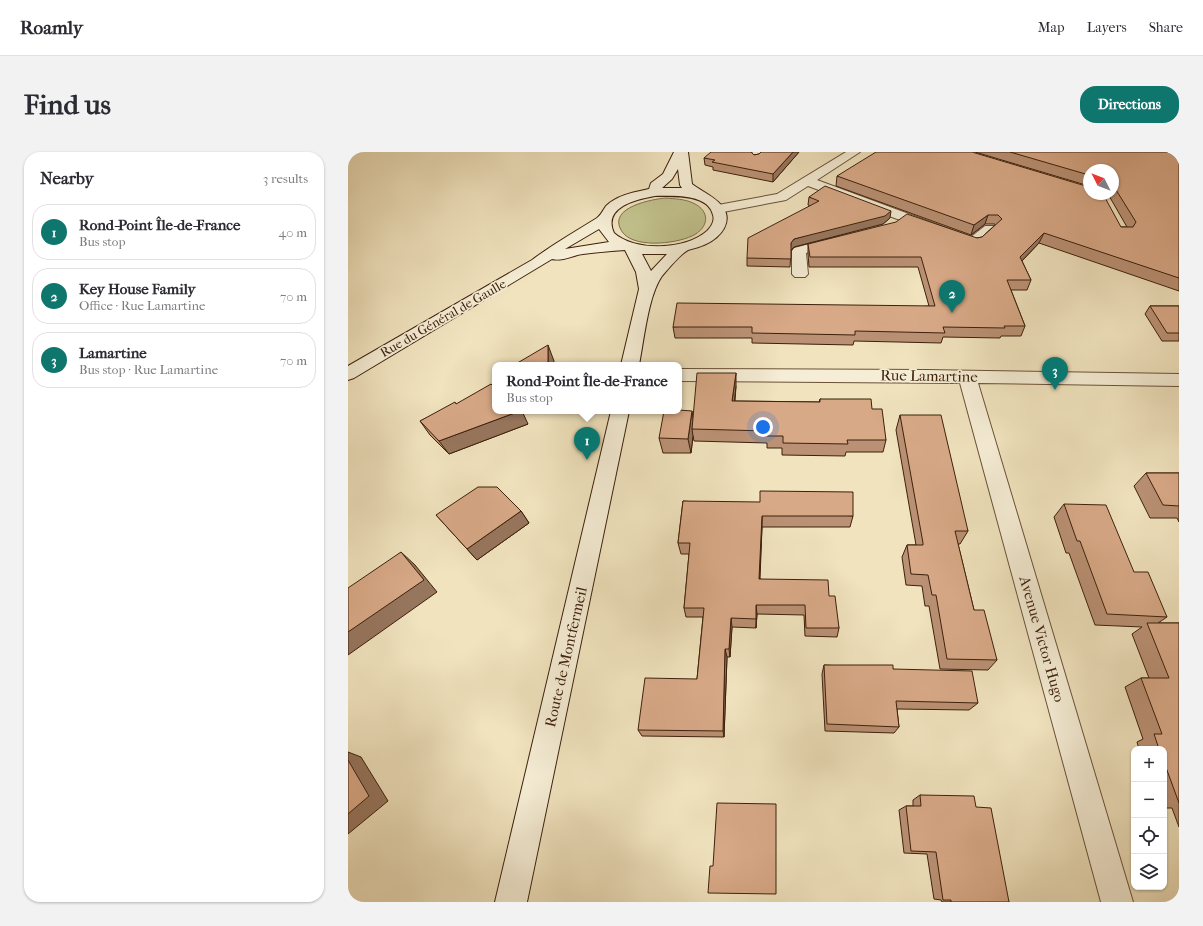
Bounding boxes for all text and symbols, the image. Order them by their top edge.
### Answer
text: Roamly [20,17,83,39]
text: Map [1038,19,1065,36]
text: Layers [1087,19,1127,36]
text: Share [1149,19,1183,36]
button: Directions [1080,86,1179,123]
text: Find us [24,88,111,121]
north arrow [1083,164,1119,200]
text: Nearby [40,168,94,188]
text: 3 results [263,171,308,186]
text: Rond-Point Île-de-France [79,216,240,234]
text: 1 [52,225,56,240]
text: 40 m [279,225,307,240]
text: Bus stop [79,234,125,249]
street label: Rue du Général de Gaulle [377,276,509,360]
text: Key House Family [79,280,196,298]
pin: 2 [939,280,965,313]
text: 2 [51,289,57,304]
text: 70 m [280,289,307,304]
text: Office · Rue Lamartine [79,298,205,313]
text: Lamartine [79,344,147,362]
text: 3 [51,353,57,368]
text: 70 m [280,353,307,368]
pin: 3 [1042,357,1068,390]
text: Bus stop · Rue Lamartine [79,362,218,377]
popup [492,362,682,414]
street label: Rue Lamartine [880,366,978,386]
text: Rond-Point Île-de-France [506,372,668,390]
text: Bus stop [506,390,553,405]
your location [753,417,773,437]
pin: 1 [574,427,600,460]
street label: Avenue Victor Hugo [1015,573,1069,705]
street label: Route de Montfermeil [541,585,591,729]
map controls [1131,746,1167,890]
button: + [1131,746,1167,782]
button: − [1131,782,1167,818]
button: locate [1131,818,1167,854]
button: layers [1131,854,1167,890]

